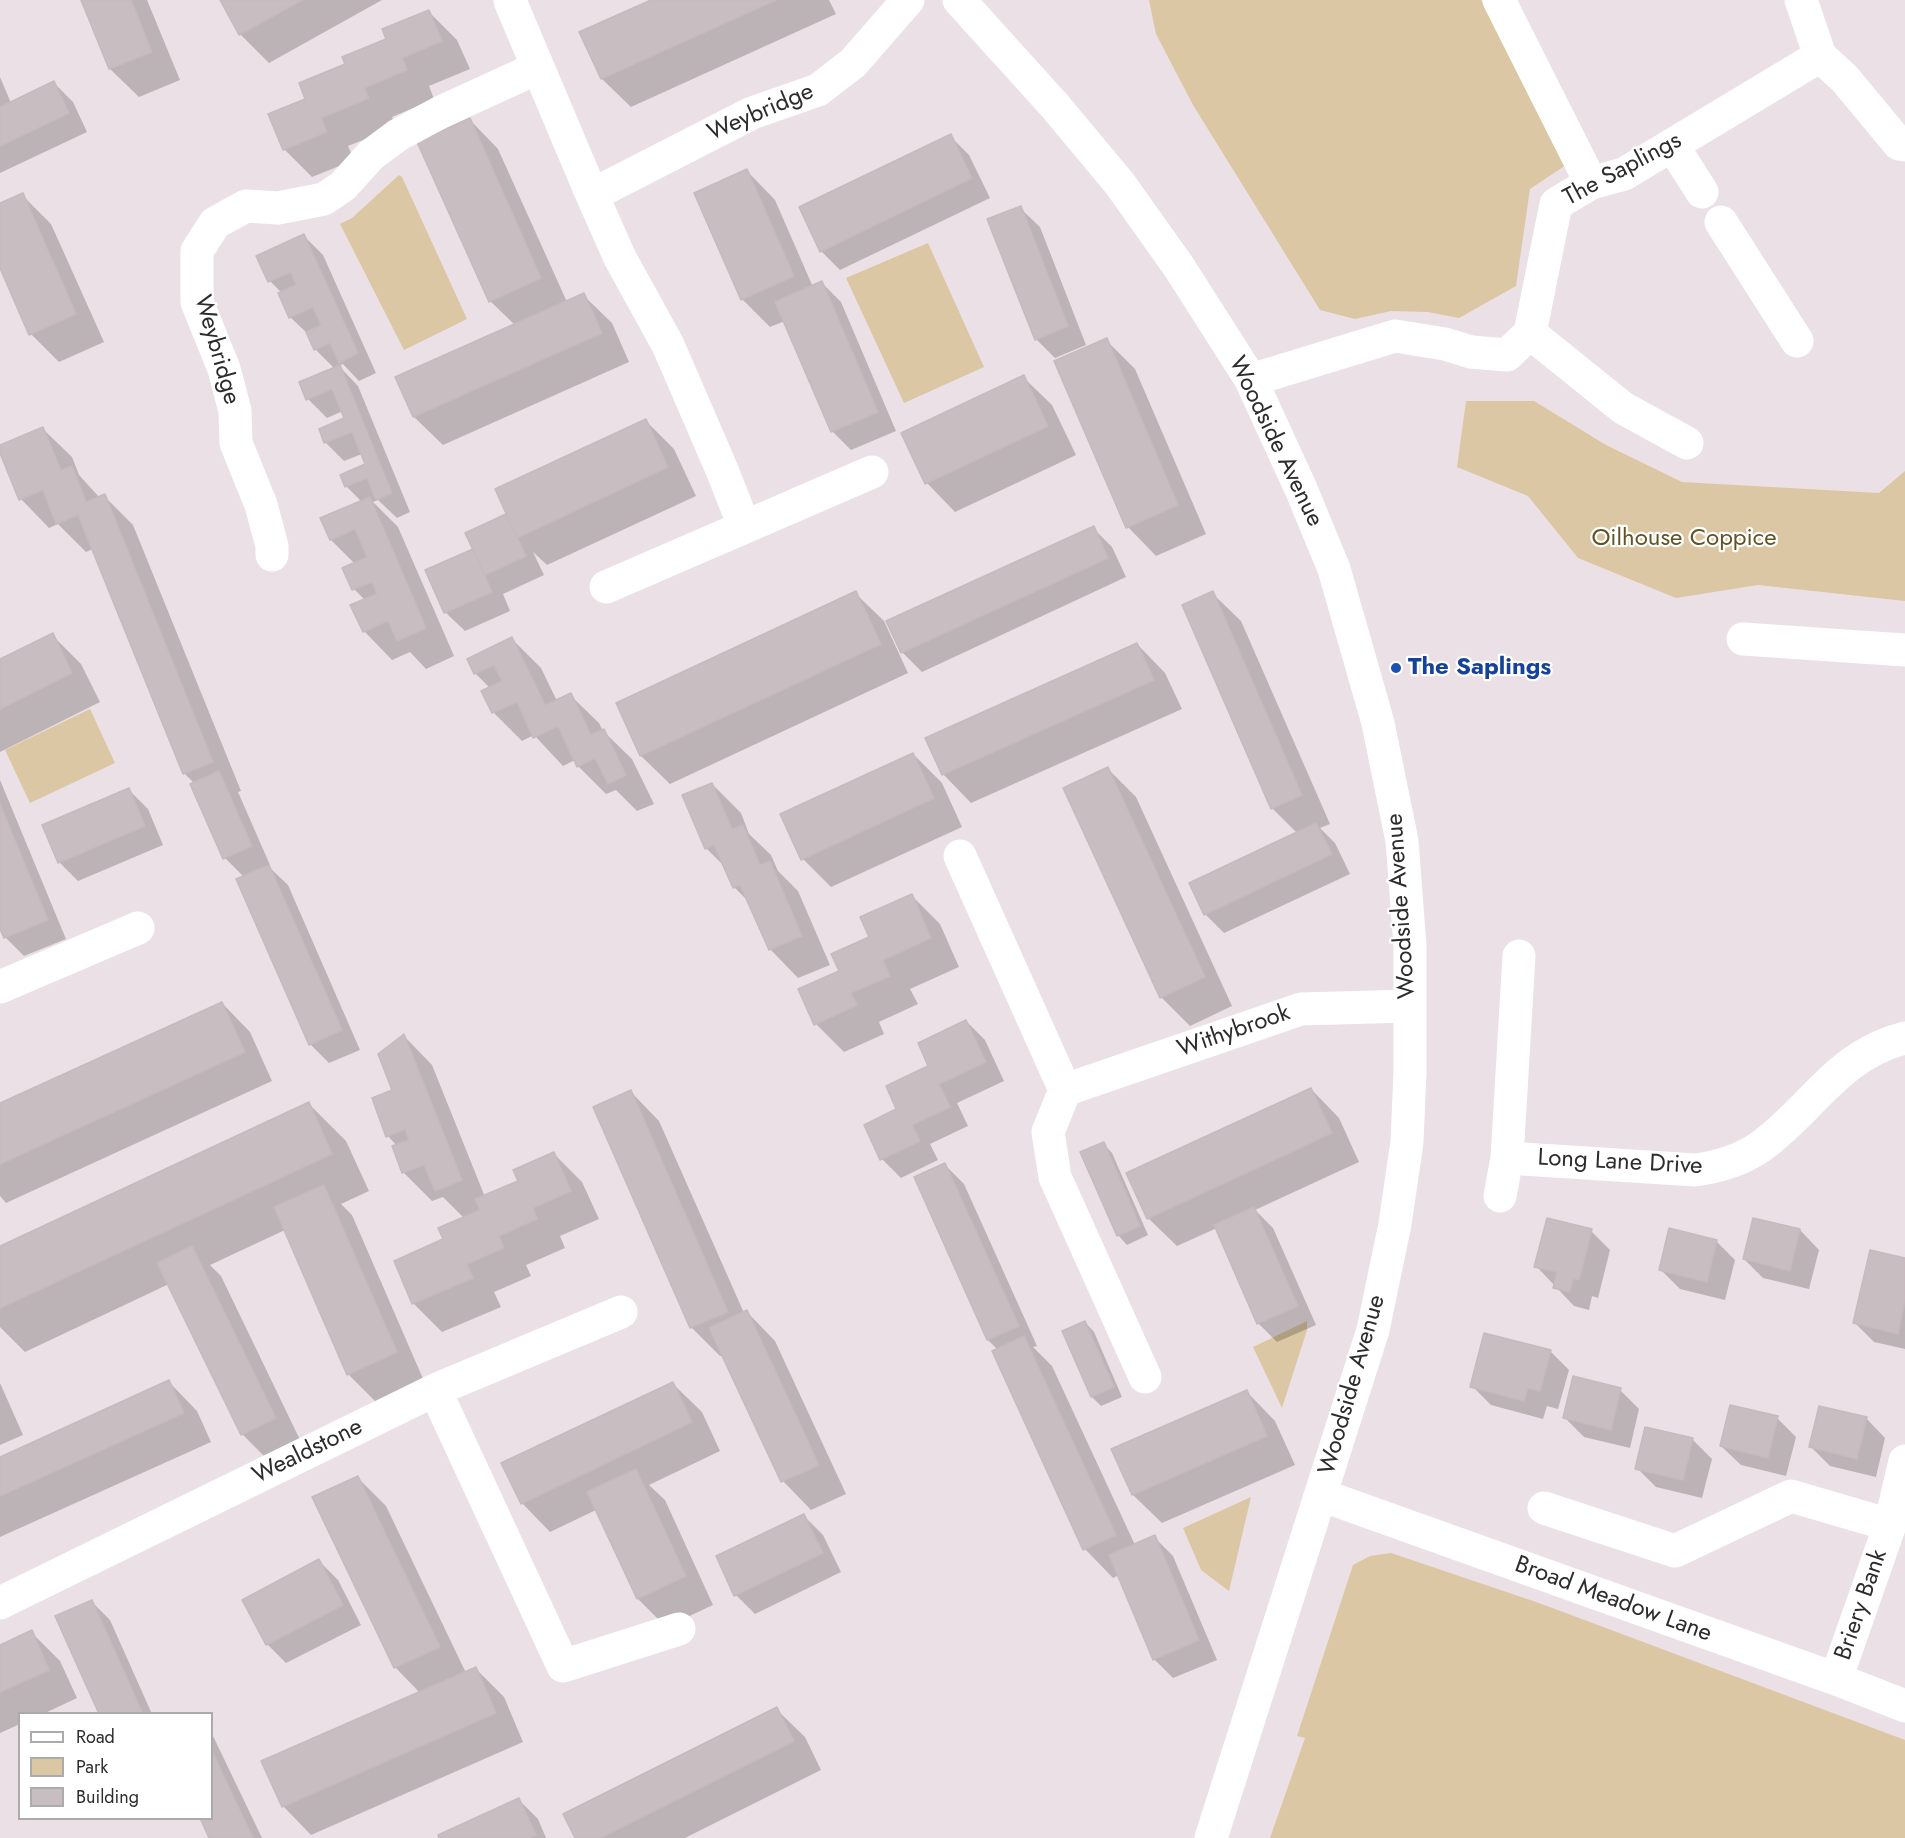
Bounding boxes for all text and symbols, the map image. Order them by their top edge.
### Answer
street label: Weybridge [704,78,818,148]
street label: The Saplings [1559,127,1687,213]
street label: Weybridge [187,292,245,408]
street label: Woodside Avenue [1221,352,1329,532]
park label: Oilhouse Coppice [1591,525,1777,553]
place label: The Saplings [1408,654,1551,682]
marker: The Saplings [1389,661,1403,675]
street label: Woodside Avenue [1381,812,1423,1000]
street label: Withybrook [1174,999,1294,1065]
street label: Long Lane Drive [1537,1144,1703,1182]
street label: Woodside Avenue [1314,1292,1392,1478]
street label: Wealdstone [248,1413,368,1491]
street label: Briery Bank [1830,1546,1894,1664]
street label: Broad Meadow Lane [1511,1551,1715,1649]
legend [18,1712,213,1820]
text: Road [76,1724,115,1750]
text: Park [76,1754,108,1780]
text: Building [76,1784,139,1810]

